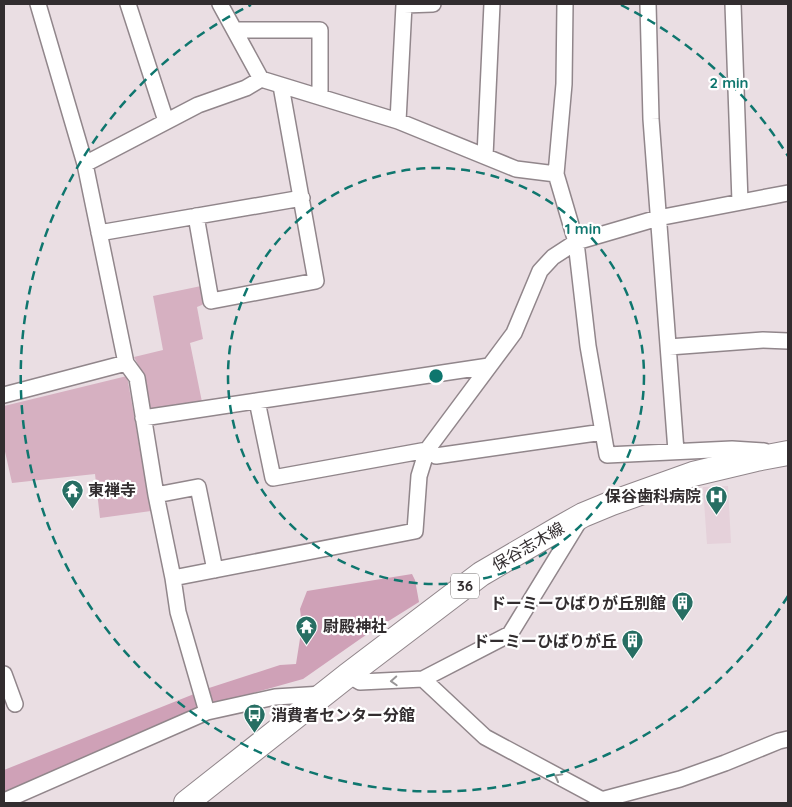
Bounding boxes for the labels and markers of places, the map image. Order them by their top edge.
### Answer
centre of rings [427,367,445,385]
temple icon: 東禅寺 [60,478,84,509]
place label: 東禅寺 [88,480,136,500]
hospital icon: 保谷歯科病院 [705,484,729,515]
place label: 保谷歯科病院 [605,486,701,506]
building icon: ドーミーひばりが丘別館 [670,591,694,622]
place label: ドーミーひばりが丘別館 [490,593,666,613]
temple icon: 尉殿神社 [295,614,319,645]
place label: 尉殿神社 [323,616,387,636]
building icon: ドーミーひばりが丘 [621,629,645,660]
place label: ドーミーひばりが丘 [473,631,617,651]
bus stop icon: 消費者センター分館 [243,703,267,734]
place label: 消費者センター分館 [271,705,415,725]

